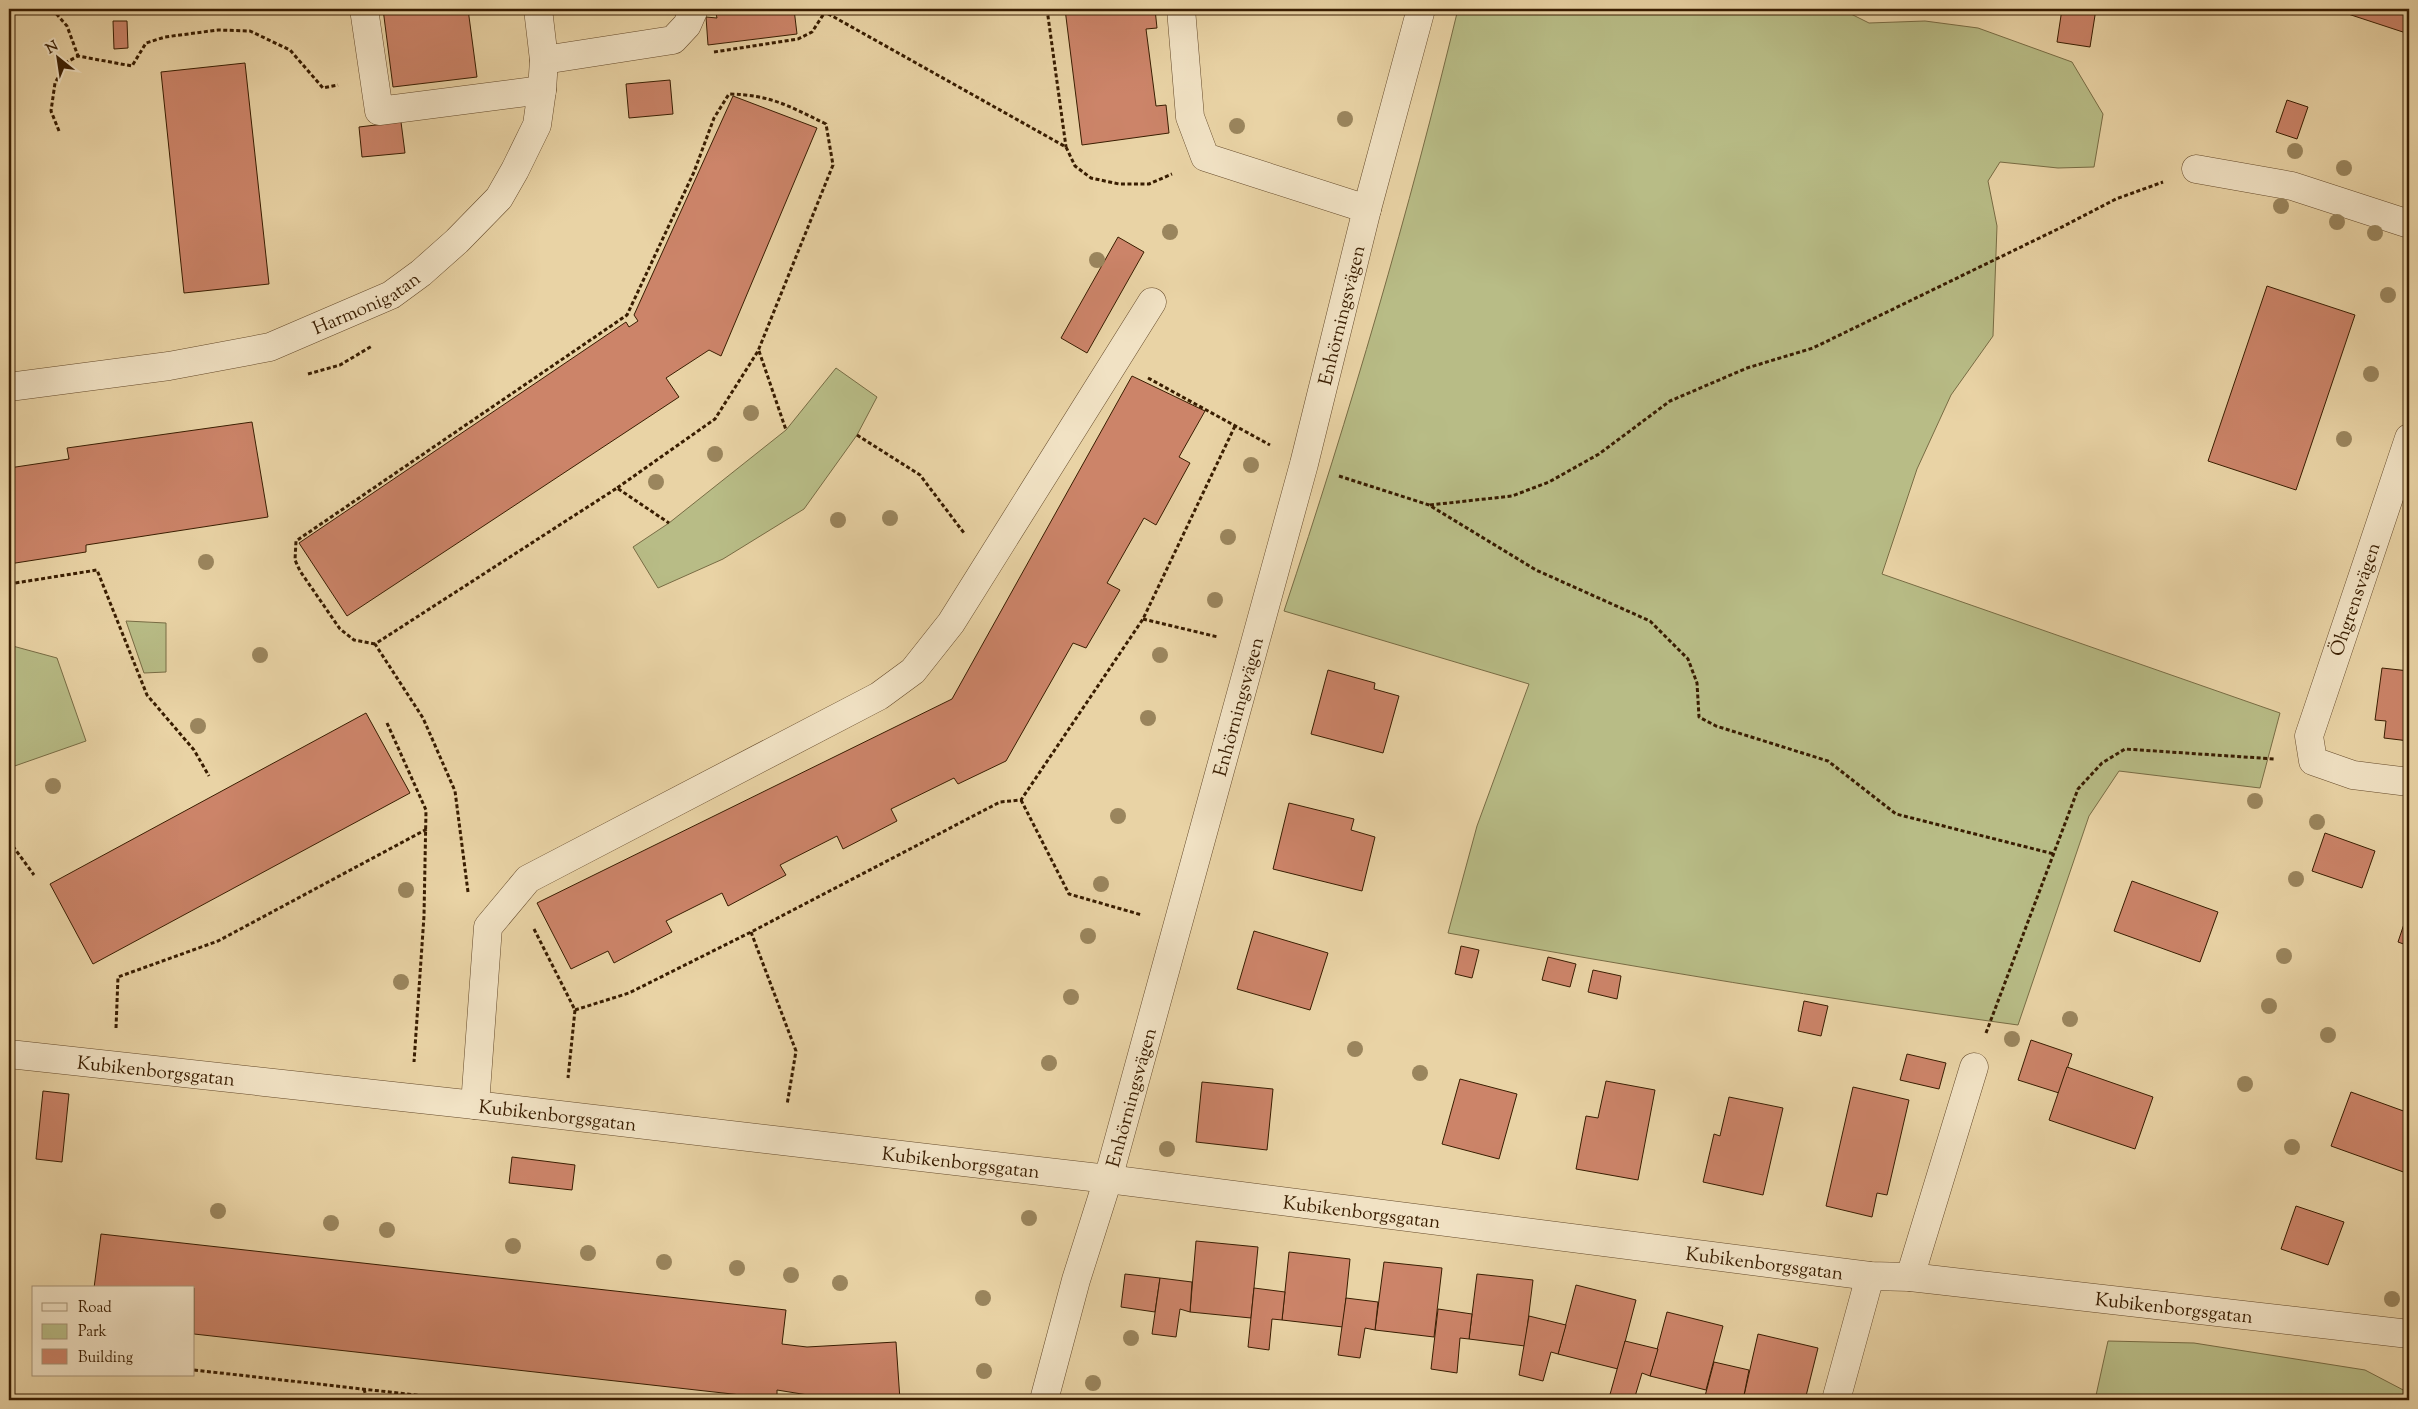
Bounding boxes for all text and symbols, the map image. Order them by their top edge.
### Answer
north arrow [32,32,82,82]
text: N [43,37,62,60]
street label: Enhörningsvägen [1313,243,1374,388]
street label: Harmonigatan [309,267,427,343]
street label: Öhgrensvägen [2324,539,2388,660]
street label: Enhörningsvägen [1208,635,1272,780]
street label: Enhörningsvägen [1101,1025,1165,1171]
street label: Kubikenborgsgatan [76,1051,236,1095]
street label: Kubikenborgsgatan [477,1095,638,1140]
street label: Kubikenborgsgatan [880,1142,1041,1187]
street label: Kubikenborgsgatan [1281,1190,1442,1237]
street label: Kubikenborgsgatan [1684,1242,1845,1288]
legend [32,1286,195,1376]
street label: Kubikenborgsgatan [2093,1287,2254,1332]
text: Road [78,1298,112,1319]
text: Park [78,1322,107,1343]
text: Building [78,1348,133,1369]

